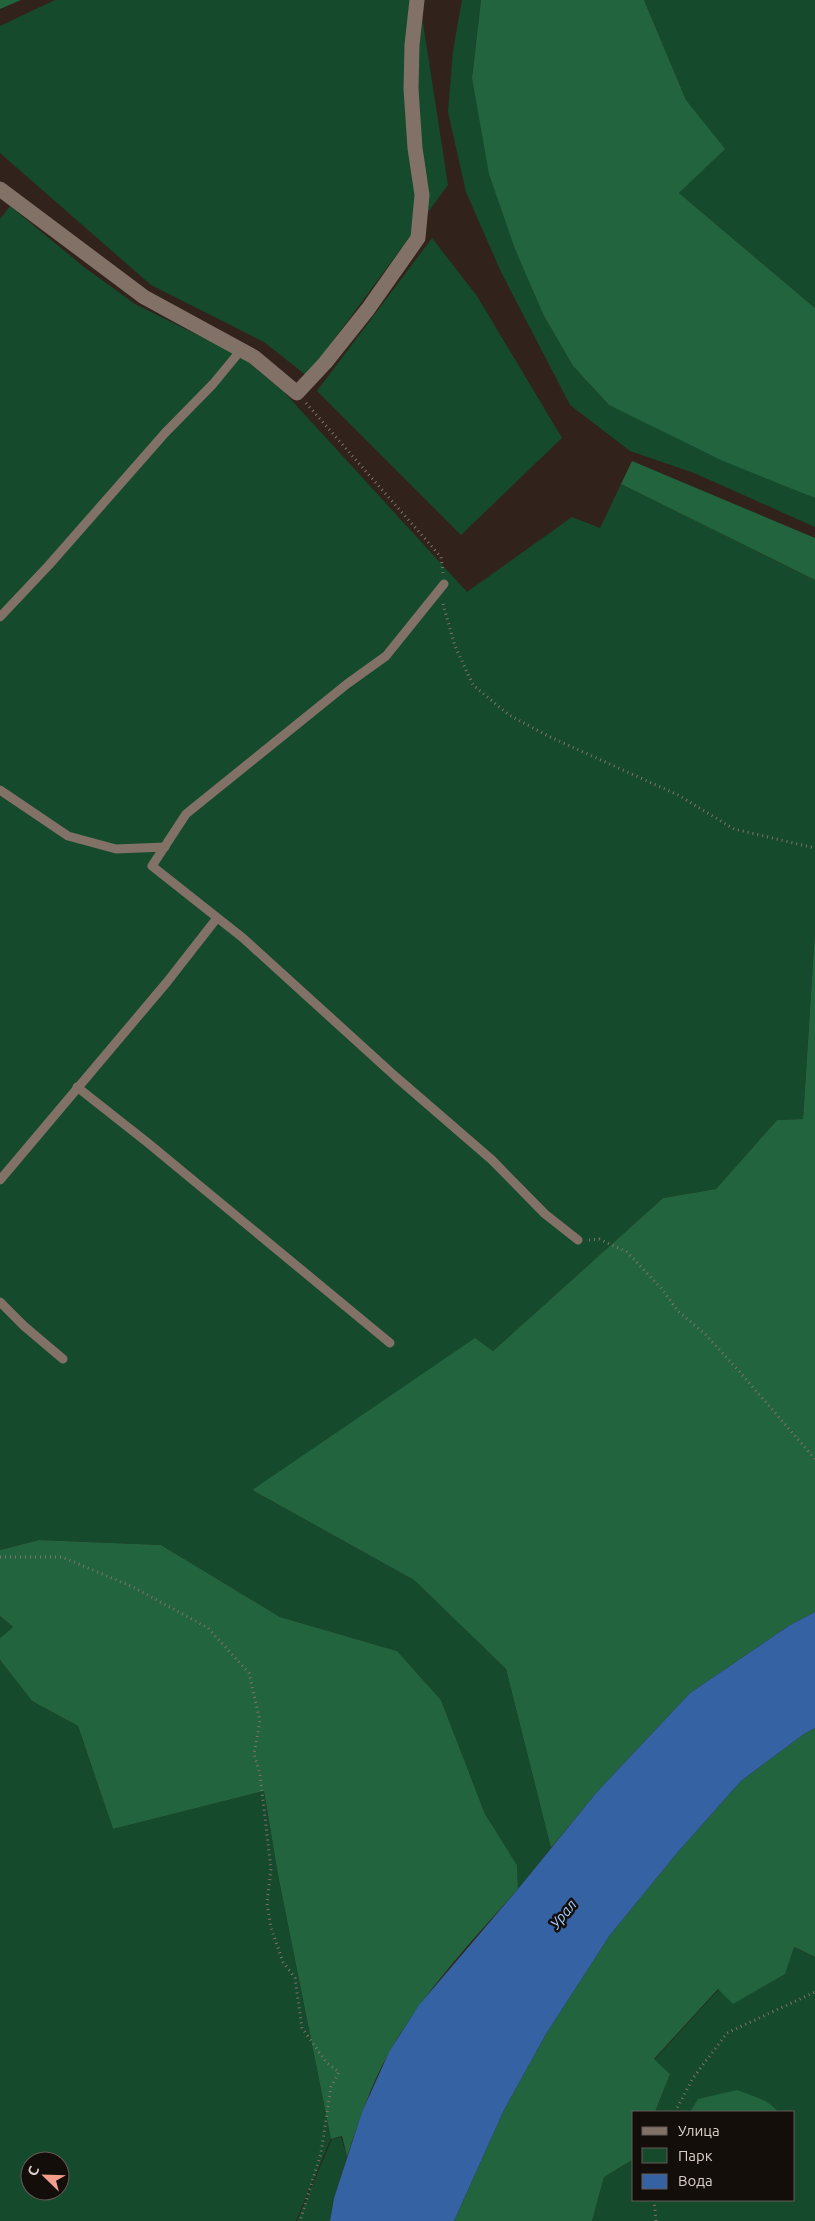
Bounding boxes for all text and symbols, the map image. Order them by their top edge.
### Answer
water label: Урал [546,1896,580,1933]
legend [632,2111,795,2201]
text: Улица [678,2122,720,2139]
text: Парк [678,2147,713,2164]
north arrow [20,2151,70,2201]
text: С [24,2164,42,2178]
text: Вода [678,2172,713,2189]

